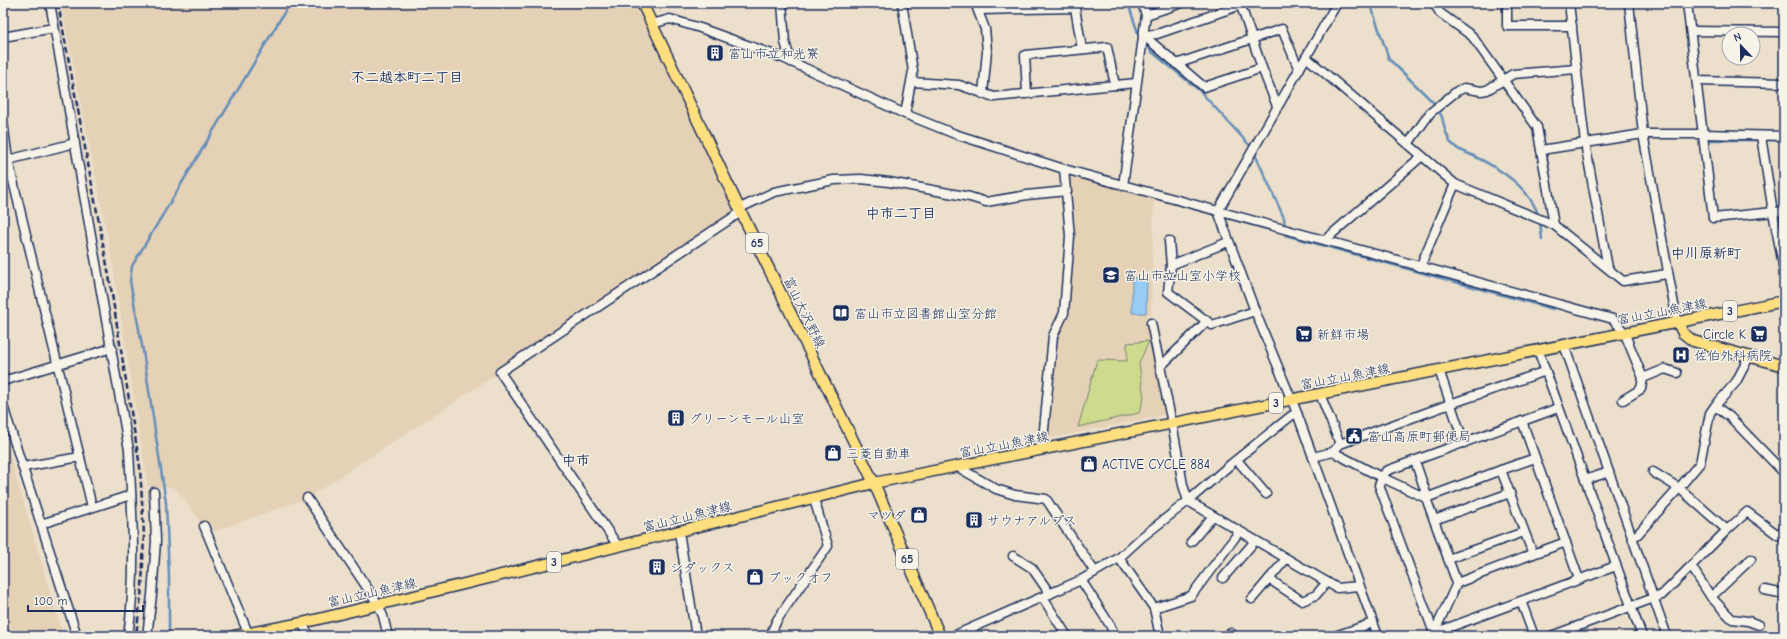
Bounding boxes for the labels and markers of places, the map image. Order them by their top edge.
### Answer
building icon: 富山市立和光寮 [705,43,725,63]
place label: 富山市立和光寮 [728,46,819,61]
school or university icon: 富山市立山室小学校 [1101,265,1121,285]
place label: 富山市立山室小学校 [1124,268,1241,283]
library icon: 富山市立図書館山室分館 [831,303,851,323]
place label: 富山市立図書館山室分館 [854,306,997,321]
supermarket icon: 新鮮市場 [1294,324,1314,344]
supermarket icon: Circle K [1749,324,1769,344]
place label: 新鮮市場 [1317,327,1369,342]
place label: Circle K [1703,327,1747,342]
hospital icon: 佐伯外科病院 [1671,345,1691,365]
place label: 佐伯外科病院 [1694,348,1772,363]
building icon: グリーンモール山室 [666,408,686,428]
place label: グリーンモール山室 [689,411,804,426]
public building icon: 富山高原町郵便局 [1344,426,1364,446]
place label: 富山高原町郵便局 [1367,429,1471,444]
shop icon: 三菱自動車 [823,443,843,463]
place label: 三菱自動車 [846,446,911,461]
shop icon: ACTIVE CYCLE 884 [1079,454,1099,474]
place label: ACTIVE CYCLE 884 [1102,457,1210,472]
shop icon: マツダ [909,505,929,525]
place label: マツダ [867,508,906,523]
building icon: サウナアルプス [964,510,984,530]
place label: サウナアルプス [987,513,1077,528]
building icon: シダックス [647,557,667,577]
place label: シダックス [670,560,735,575]
shop icon: ブックオフ [745,567,765,587]
place label: ブックオフ [768,570,833,585]

